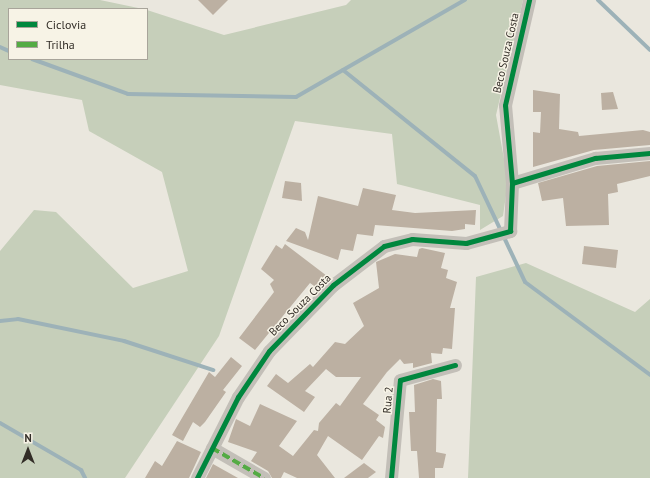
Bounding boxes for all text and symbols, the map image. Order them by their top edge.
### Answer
legend [8,8,148,60]
street label: Beco Souza Costa [490,12,522,94]
text: Ciclovia [46,17,86,32]
text: Trilha [46,37,75,52]
street label: Beco Souza Costa [266,271,334,339]
street label: Rua 2 [380,386,396,414]
north arrow [8,430,48,470]
text: N [24,431,32,445]

